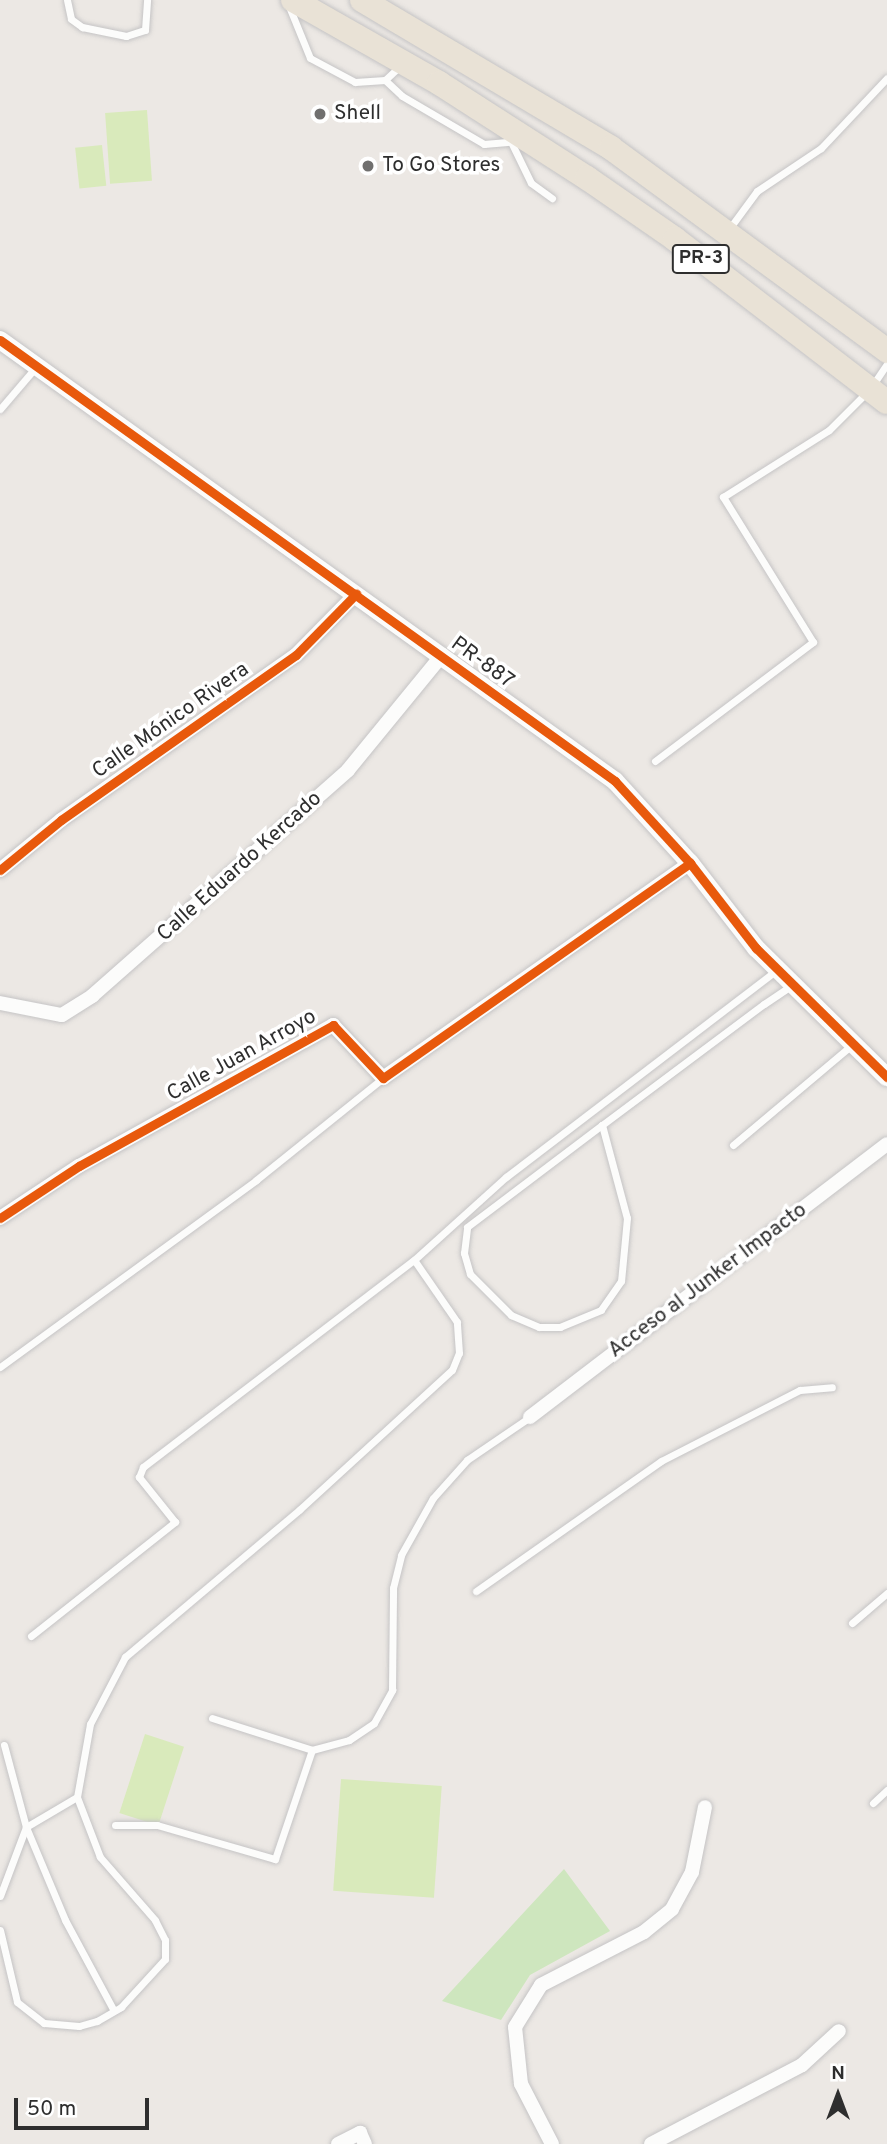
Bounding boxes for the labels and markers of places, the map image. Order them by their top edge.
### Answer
place label: Shell [334,101,381,127]
marker: Shell [312,106,328,122]
place label: To Go Stores [382,153,500,179]
marker: To Go Stores [360,158,376,174]

